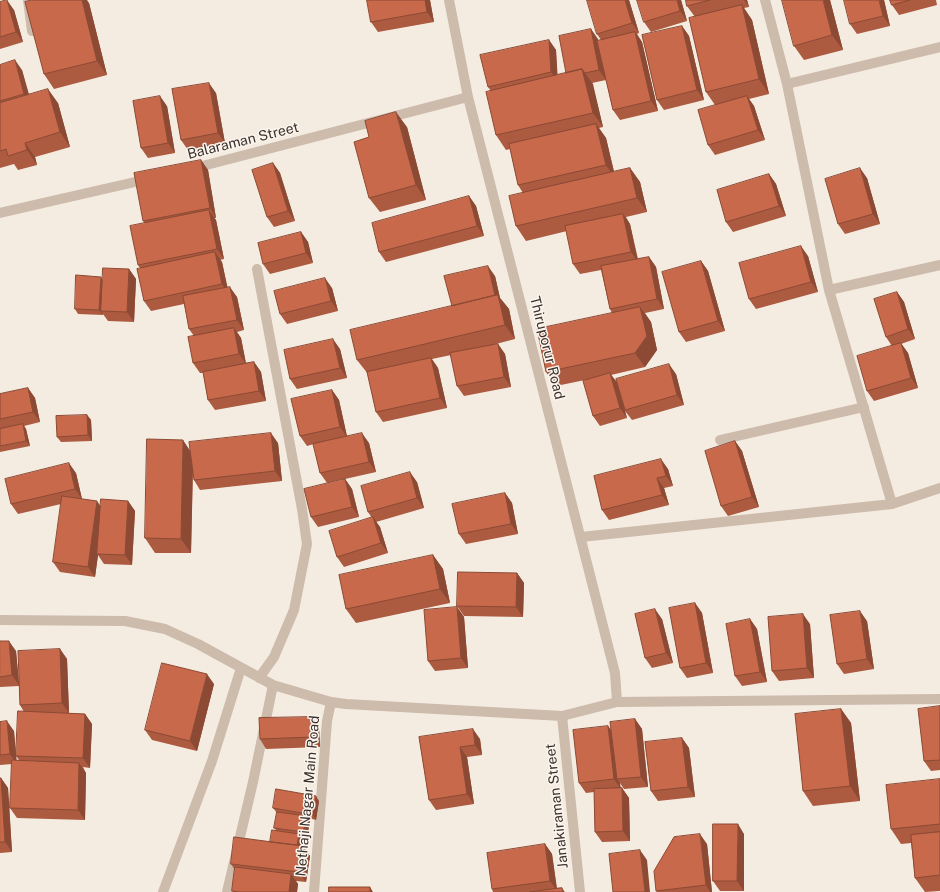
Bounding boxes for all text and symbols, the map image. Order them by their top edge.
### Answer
street label: Balaraman Street [186,119,300,163]
street label: Thiruporur Road [526,295,568,401]
street label: Nethaji Nagar Main Road [293,715,323,877]
street label: Janakiraman Street [542,743,572,869]

